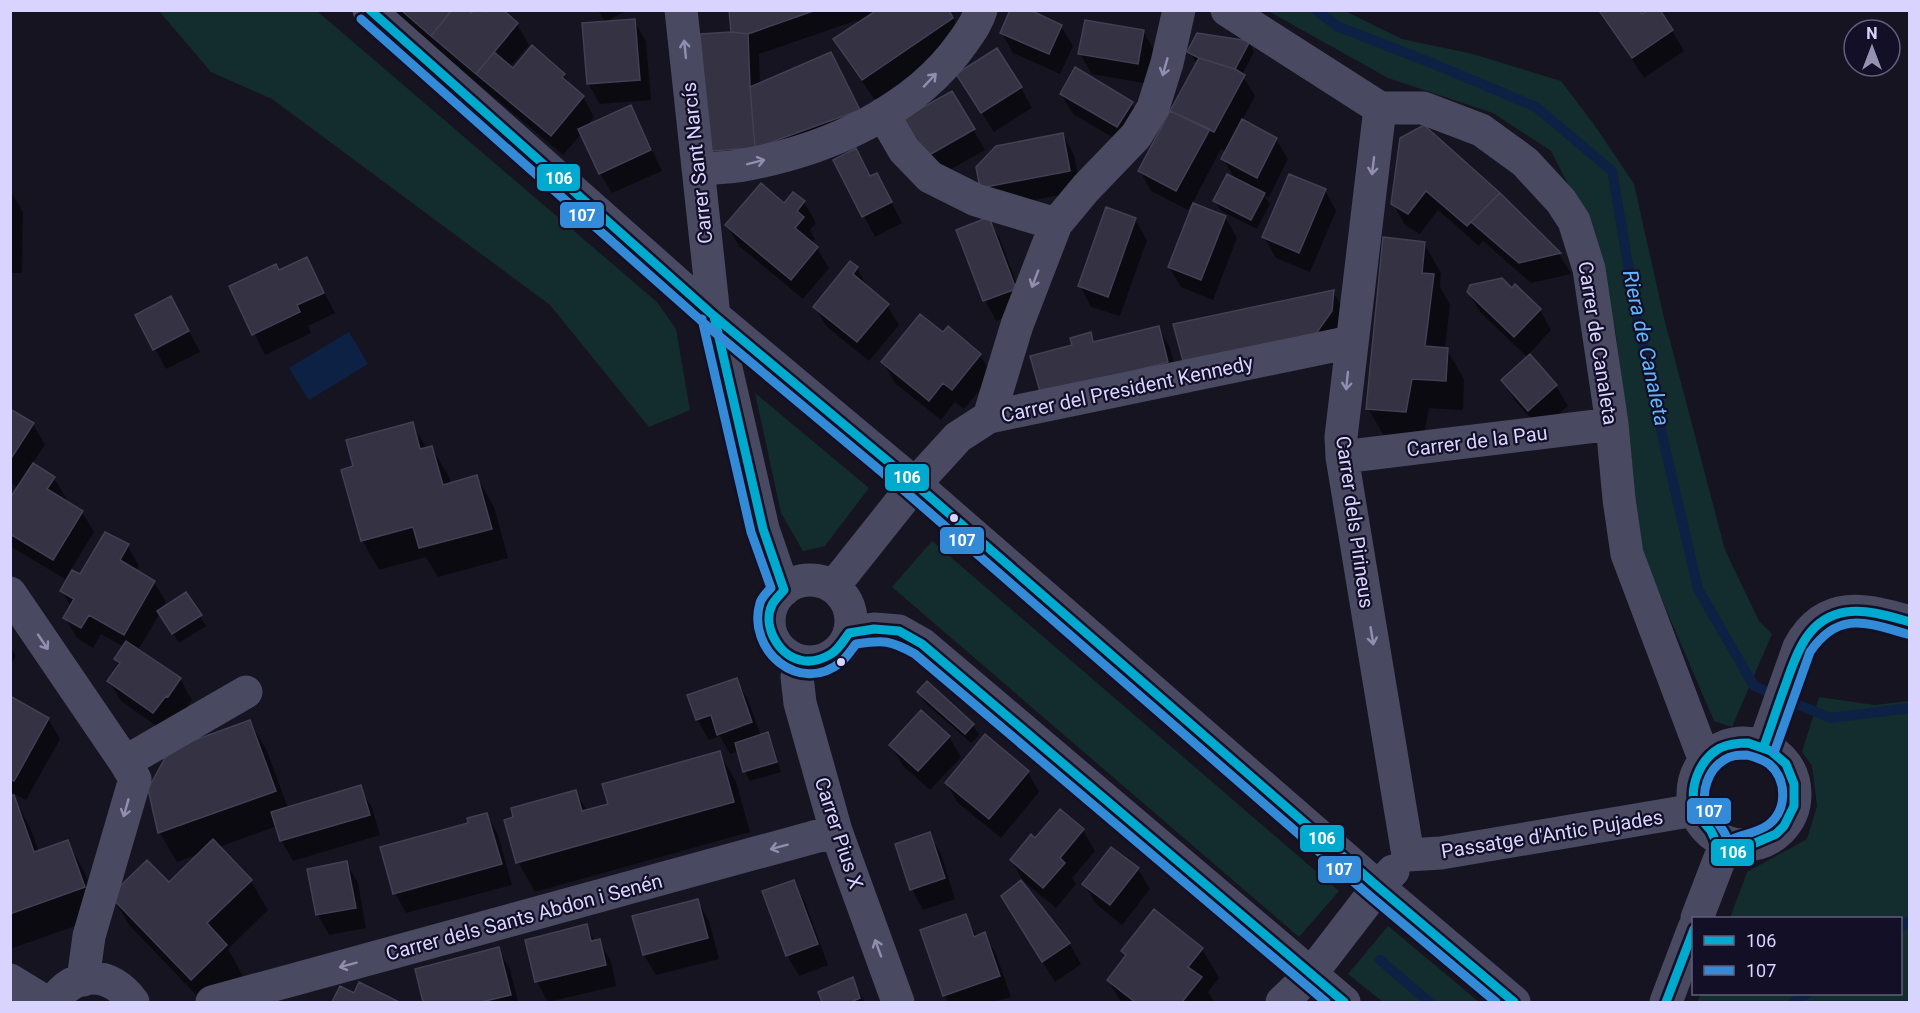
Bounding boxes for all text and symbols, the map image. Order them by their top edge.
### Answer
north arrow [1842,18,1902,78]
text: N [1866,24,1878,43]
one-way arrow [679,39,690,59]
one-way arrow [1159,57,1170,76]
one-way arrow [923,72,937,87]
street label: Carrer Sant Narcís [677,81,717,245]
one-way arrow [746,156,765,168]
one-way arrow [1367,156,1378,176]
line badge: 106 [536,163,581,192]
text: 106 [545,169,573,188]
line badge: 107 [559,201,605,229]
text: 107 [568,206,596,225]
street label: Carrer de Canaleta [1573,260,1623,426]
water label: Riera de Canaleta [1618,268,1674,428]
one-way arrow [1028,269,1039,287]
street label: Carrer del President Kennedy [999,350,1256,427]
one-way arrow [1341,370,1352,390]
street label: Carrer de la Pau [1405,420,1549,462]
street label: Carrer dels Pirineus [1331,434,1379,610]
line badge: 106 [884,463,930,492]
text: 106 [893,468,921,487]
unlabelled marker [948,512,960,524]
line badge: 107 [939,526,985,555]
text: 107 [948,531,976,550]
one-way arrow [1367,626,1378,645]
one-way arrow [37,633,49,649]
unlabelled marker [835,656,847,668]
street label: Carrer Pius X [810,774,868,892]
line badge: 107 [1686,797,1732,825]
one-way arrow [120,798,131,817]
text: 107 [1695,802,1723,821]
street label: Passatge d'Antic Pujades [1439,805,1665,863]
line badge: 106 [1299,824,1345,853]
text: 106 [1308,829,1336,848]
line badge: 106 [1710,838,1755,867]
one-way arrow [770,842,789,853]
text: 106 [1719,843,1747,862]
line badge: 107 [1317,855,1362,884]
text: 107 [1325,860,1353,879]
street label: Carrer dels Sants Abdon i Senén [383,868,665,966]
legend [1692,917,1902,995]
text: 106 [1746,930,1776,951]
one-way arrow [872,939,883,957]
one-way arrow [339,960,358,971]
text: 107 [1746,960,1776,981]

